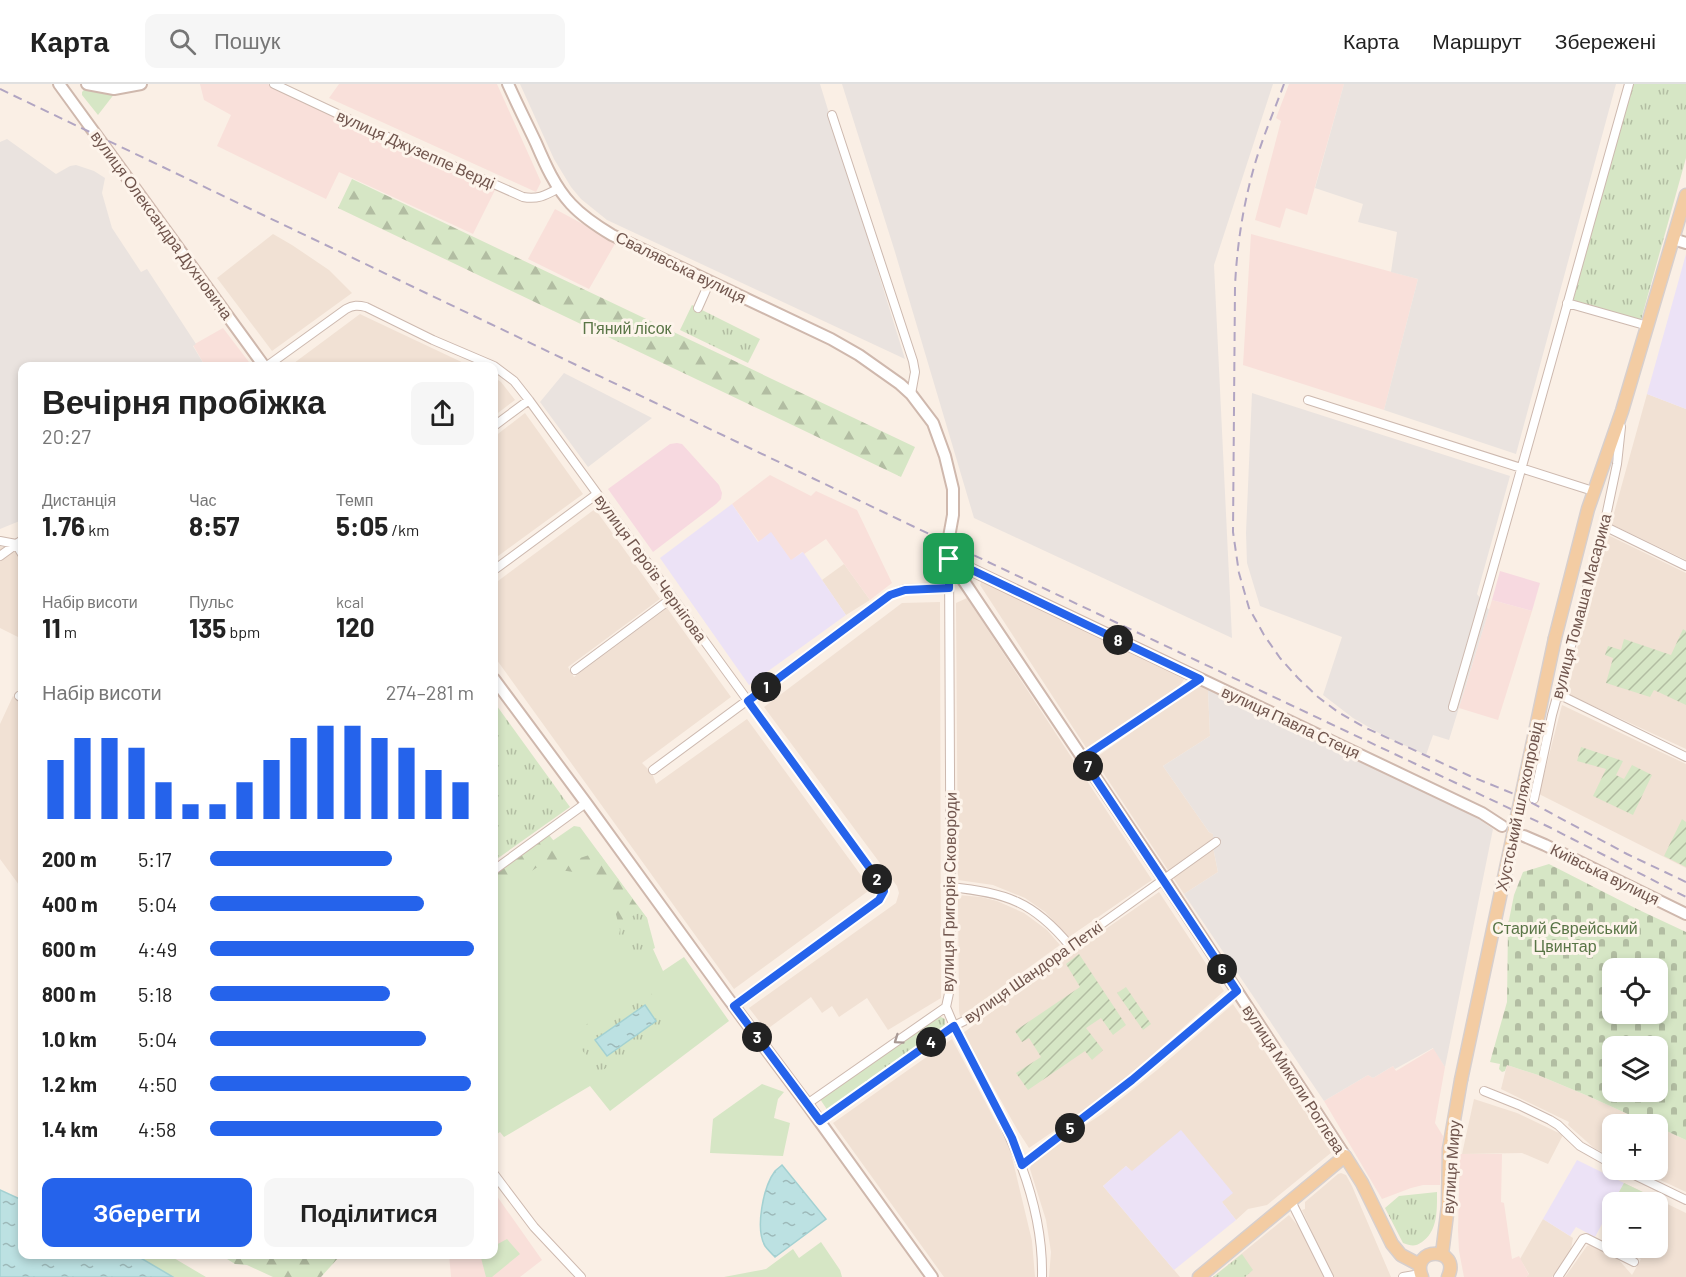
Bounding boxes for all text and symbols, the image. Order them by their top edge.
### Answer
search box [145,14,565,68]
text: Карта [30,24,109,58]
icon: search [166,25,199,58]
text: Пошук [214,27,280,53]
text: Карта [1343,28,1399,53]
text: Маршрут [1432,28,1522,53]
text: Збережені [1555,28,1656,53]
street label: вулиця Джузеппе Верді [334,105,498,192]
street label: вулиця Олександра Духновича [88,127,237,323]
street label: Свалявська вулиця [613,227,750,306]
park label: П'яний лісок [582,318,673,337]
text: Вечірня пробіжка [42,381,326,421]
button: share [411,382,474,445]
text: 20:27 [42,424,91,448]
text: Дистанція [42,490,116,509]
text: Час [189,490,217,509]
text: Темп [336,490,373,509]
street label: вулиця Героїв Чернігова [591,490,711,645]
text: 1.76 [42,510,85,541]
text: 8:57 [189,510,239,541]
text: 5:05 [336,510,388,541]
street label: вулиця Томаша Масарика [1547,511,1614,700]
text: km [85,520,110,539]
text: /km [388,520,419,539]
pin [923,533,974,584]
icon: arrive [932,542,965,575]
text: Набір висоти [42,592,138,611]
text: Пульс [189,592,234,611]
text: kcal [336,592,364,611]
text: 120 [336,611,375,642]
text: 11 [42,612,61,643]
text: 135 [189,612,226,643]
text: m [61,622,77,641]
text: bpm [226,622,260,641]
pin: 8 [1103,625,1133,655]
text: 8 [1114,630,1122,649]
pin: 1 [751,672,781,702]
text: 1 [763,677,769,696]
text: Набір висоти [42,680,162,704]
text: 274–281 m [386,680,474,704]
street label: вулиця Павла Стеця [1219,681,1363,762]
street label: Хустський шляхопровід [1491,719,1546,893]
pin: 7 [1073,751,1103,781]
text: 7 [1084,756,1092,775]
street label: вулиця Григорія Сковороди [937,792,960,992]
street label: Київська вулиця [1548,839,1663,908]
text: 200 m [42,847,97,871]
text: 5:17 [138,847,172,871]
pin: 2 [862,864,892,894]
text: 2 [873,869,881,888]
text: 400 m [42,892,98,916]
text: 5:04 [138,892,177,916]
street label: вулиця Шандора Петкі [960,917,1106,1027]
park label: Старий Єврейський Цвинтар [1492,918,1638,955]
text: 600 m [42,937,96,961]
text: 4:49 [138,937,177,961]
pin: 6 [1207,954,1237,984]
map controls [1602,958,1668,1258]
button: locate [1602,958,1668,1024]
text: 6 [1218,959,1226,978]
text: 800 m [42,982,96,1006]
text: 5:18 [138,982,172,1006]
street label: вулиця Миколи Роглєва [1239,1001,1350,1157]
pin: 3 [742,1022,772,1052]
text: 1.0 km [42,1027,97,1051]
text: 5:04 [138,1027,177,1051]
text: 3 [753,1027,761,1046]
pin: 4 [916,1027,946,1057]
text: 4 [926,1032,936,1051]
one-way arrow [893,1033,904,1044]
button: layers [1602,1036,1668,1102]
text: 1.2 km [42,1072,97,1096]
text: 4:50 [138,1072,177,1096]
pin: 5 [1055,1113,1085,1143]
button: + [1602,1114,1668,1180]
text: 1.4 km [42,1117,98,1141]
text: 4:58 [138,1117,177,1141]
text: 5 [1066,1118,1074,1137]
street label: вулиця Миру [1438,1119,1463,1215]
button: Зберегти [42,1178,252,1247]
button: Поділитися [264,1178,474,1247]
button: − [1602,1192,1668,1258]

